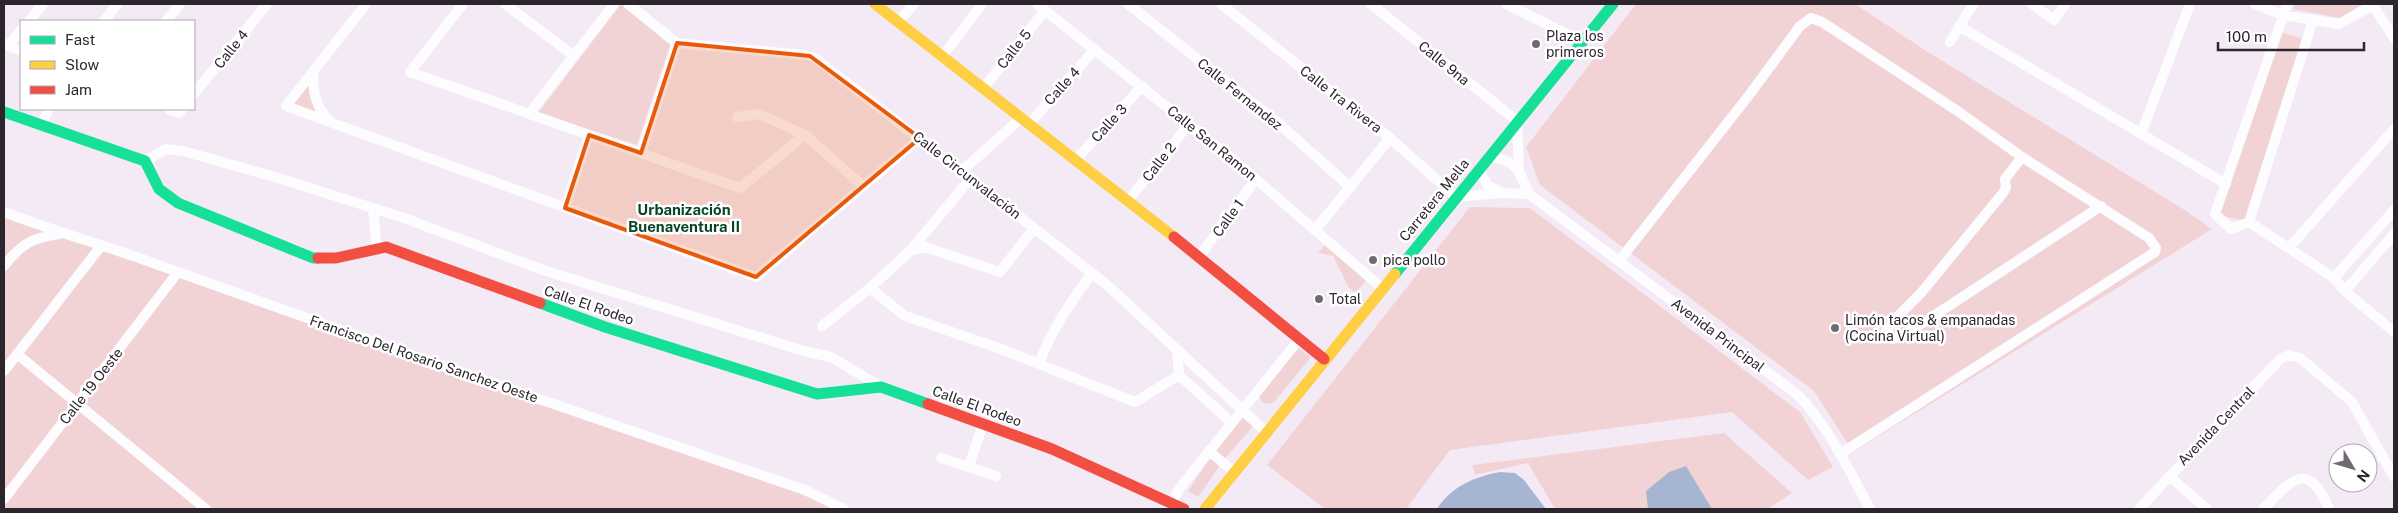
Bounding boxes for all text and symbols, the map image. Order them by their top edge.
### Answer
legend [20,20,195,110]
scale bar [2218,20,2364,52]
street label: Calle 4 [211,26,252,72]
street label: Calle 5 [994,26,1034,72]
place label: Plaza los primeros [1546,28,1604,60]
text: 100 m [2226,28,2267,45]
text: Fast [65,31,95,48]
street label: Calle 9na [1415,38,1473,88]
marker: Plaza los primeros [1530,38,1542,50]
street label: Calle Fernandez [1194,55,1286,133]
text: Slow [65,56,100,73]
street label: Calle 1ra Rivera [1297,62,1385,136]
street label: Calle 4 [1041,64,1083,108]
text: Jam [65,81,92,98]
street label: Calle 3 [1088,101,1130,145]
street label: Calle San Ramon [1164,102,1260,184]
street label: Calle Circunvalación [910,128,1024,222]
street label: Calle 2 [1139,139,1179,185]
street label: Carretera Mella [1396,156,1472,244]
street label: Calle 1 [1209,196,1247,240]
district label: Urbanización Buenaventura II [628,201,740,235]
place label: pica pollo [1383,252,1446,268]
marker: pica pollo [1367,254,1379,266]
street label: Calle El Rodeo [542,282,636,328]
place label: Total [1329,291,1361,307]
marker: Total [1313,293,1325,305]
street label: Avenida Principal [1668,295,1768,375]
street label: Francisco Del Rosario Sanchez Oeste [308,312,540,406]
place label: Limón tacos & empanadas (Cocina Virtual) [1845,312,2015,344]
marker: Limón tacos & empanadas (Cocina Virtual) [1829,322,1841,334]
street label: Calle 19 Oeste [56,345,126,427]
street label: Calle El Rodeo [930,382,1024,430]
street label: Avenida Central [2174,383,2258,469]
north arrow [2328,443,2378,493]
text: N [2354,467,2373,485]

